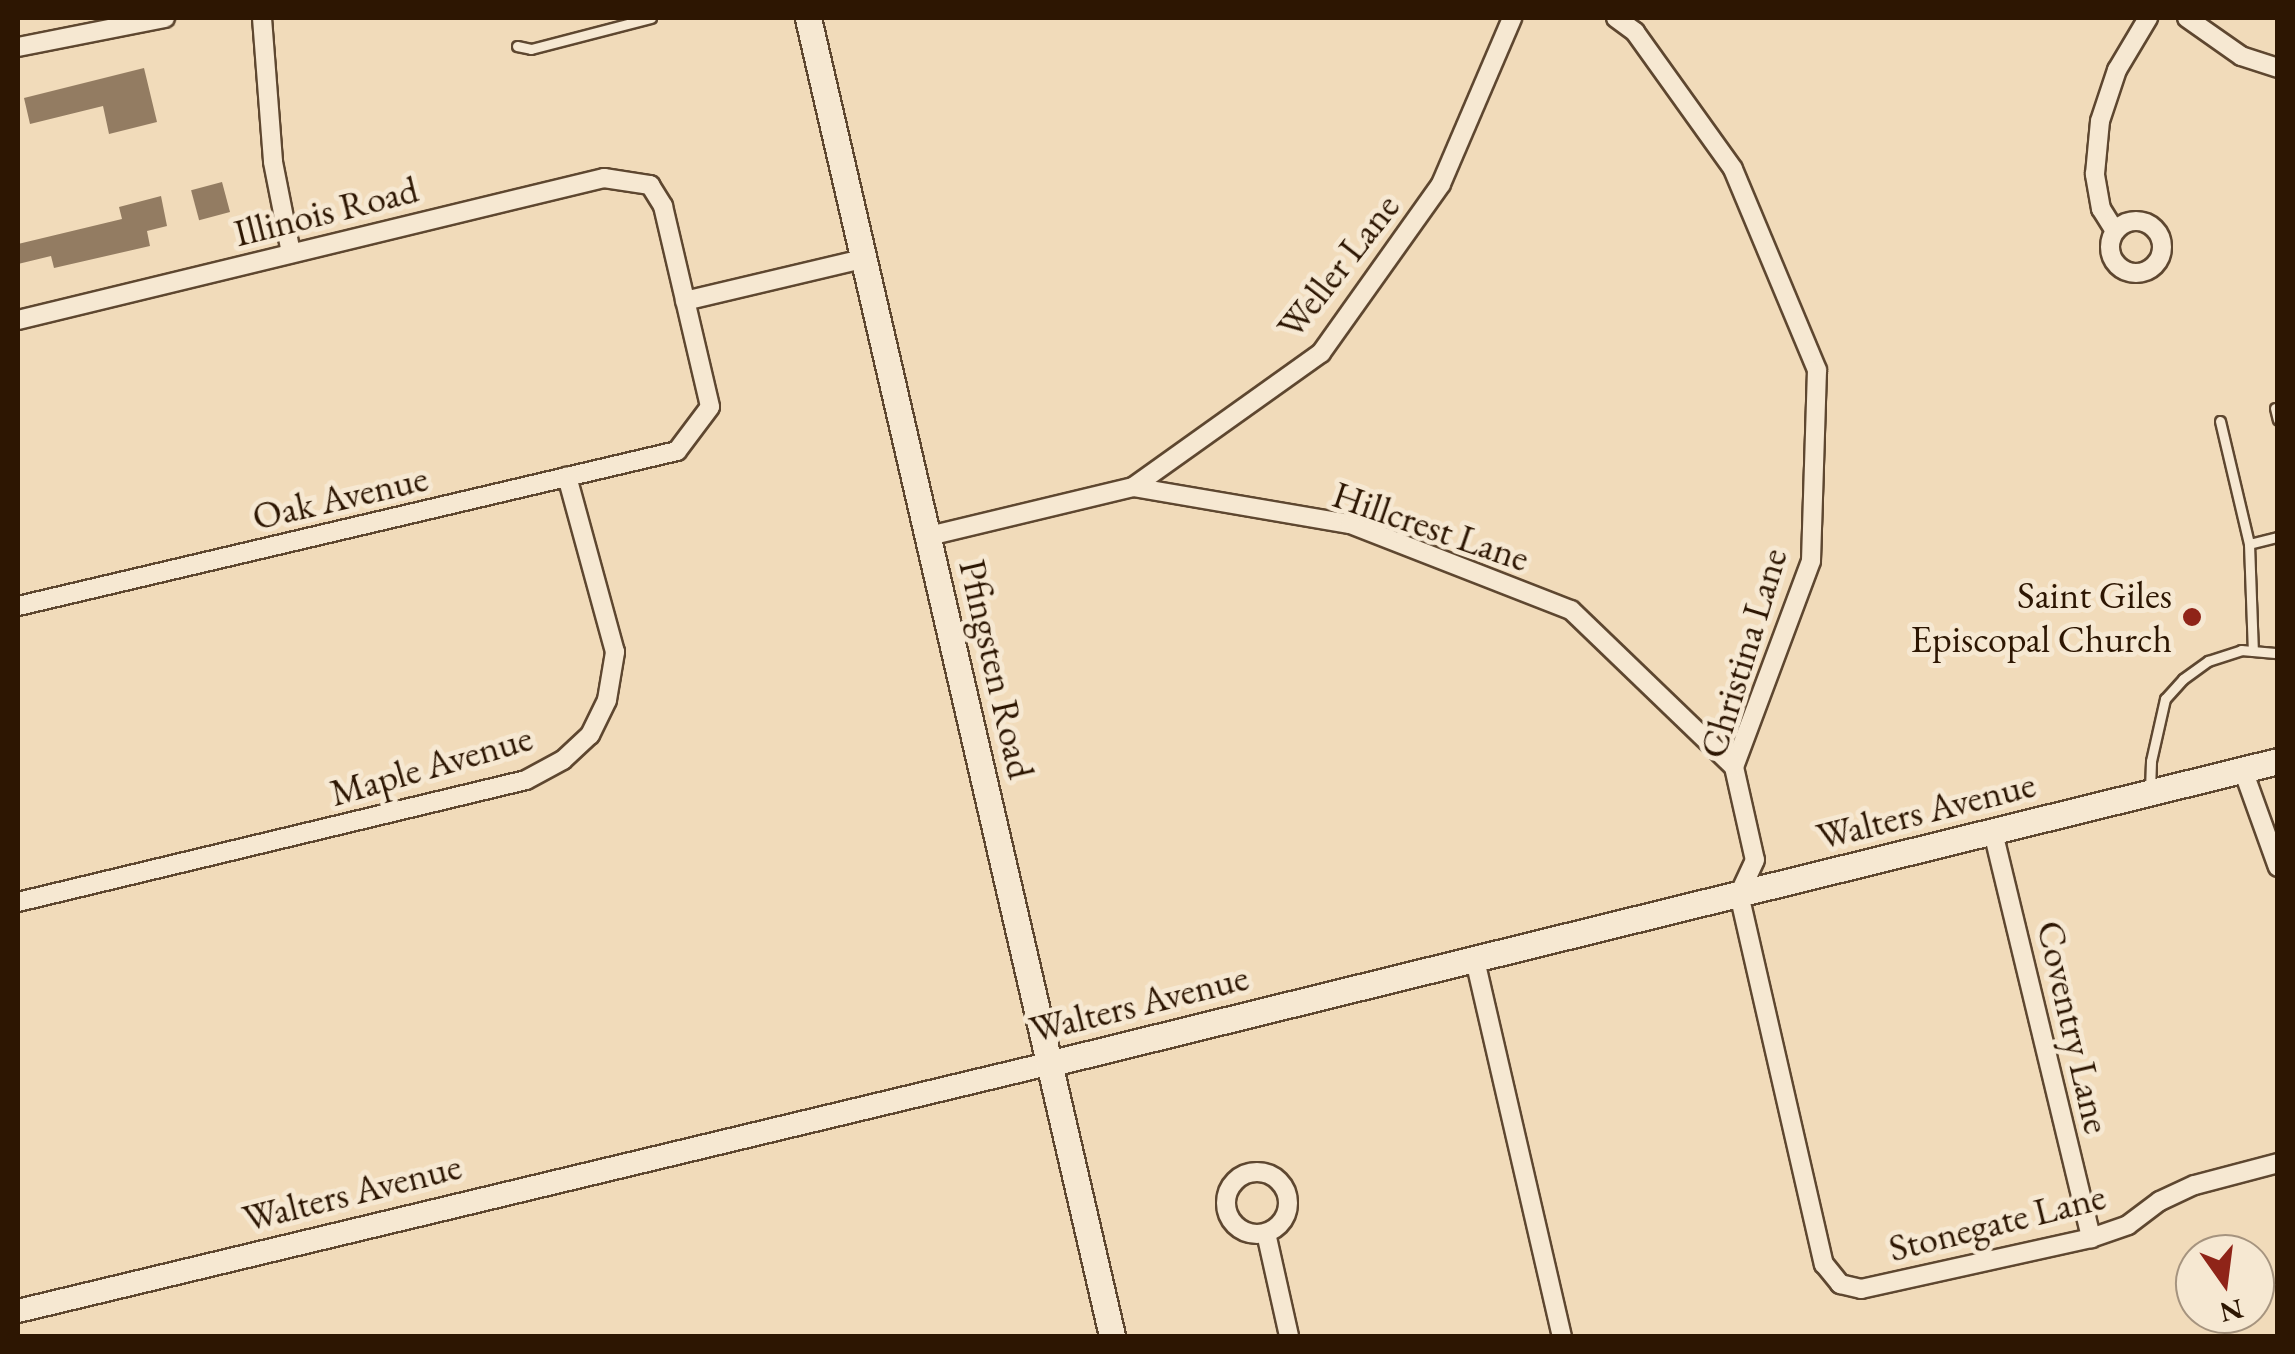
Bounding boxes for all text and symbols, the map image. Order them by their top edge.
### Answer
street label: Illinois Road [229,166,423,256]
street label: Weller Lane [1267,184,1409,348]
street label: Oak Avenue [248,455,432,539]
street label: Hillcrest Lane [1327,471,1535,581]
street label: Christina Lane [1689,543,1797,763]
street label: Pfingsten Road [950,555,1044,783]
place label: Saint Giles Episcopal Church [1911,572,2172,662]
marker: Saint Giles Episcopal Church [2181,606,2203,628]
street label: Maple Avenue [325,714,537,816]
street label: Walters Avenue [1812,761,2040,859]
street label: Coventry Lane [2027,916,2121,1138]
street label: Walters Avenue [1025,954,1253,1052]
street label: Walters Avenue [238,1143,466,1241]
street label: Stonegate Lane [1884,1173,2110,1271]
north arrow [2175,1234,2275,1334]
text: N [2216,1291,2247,1331]

